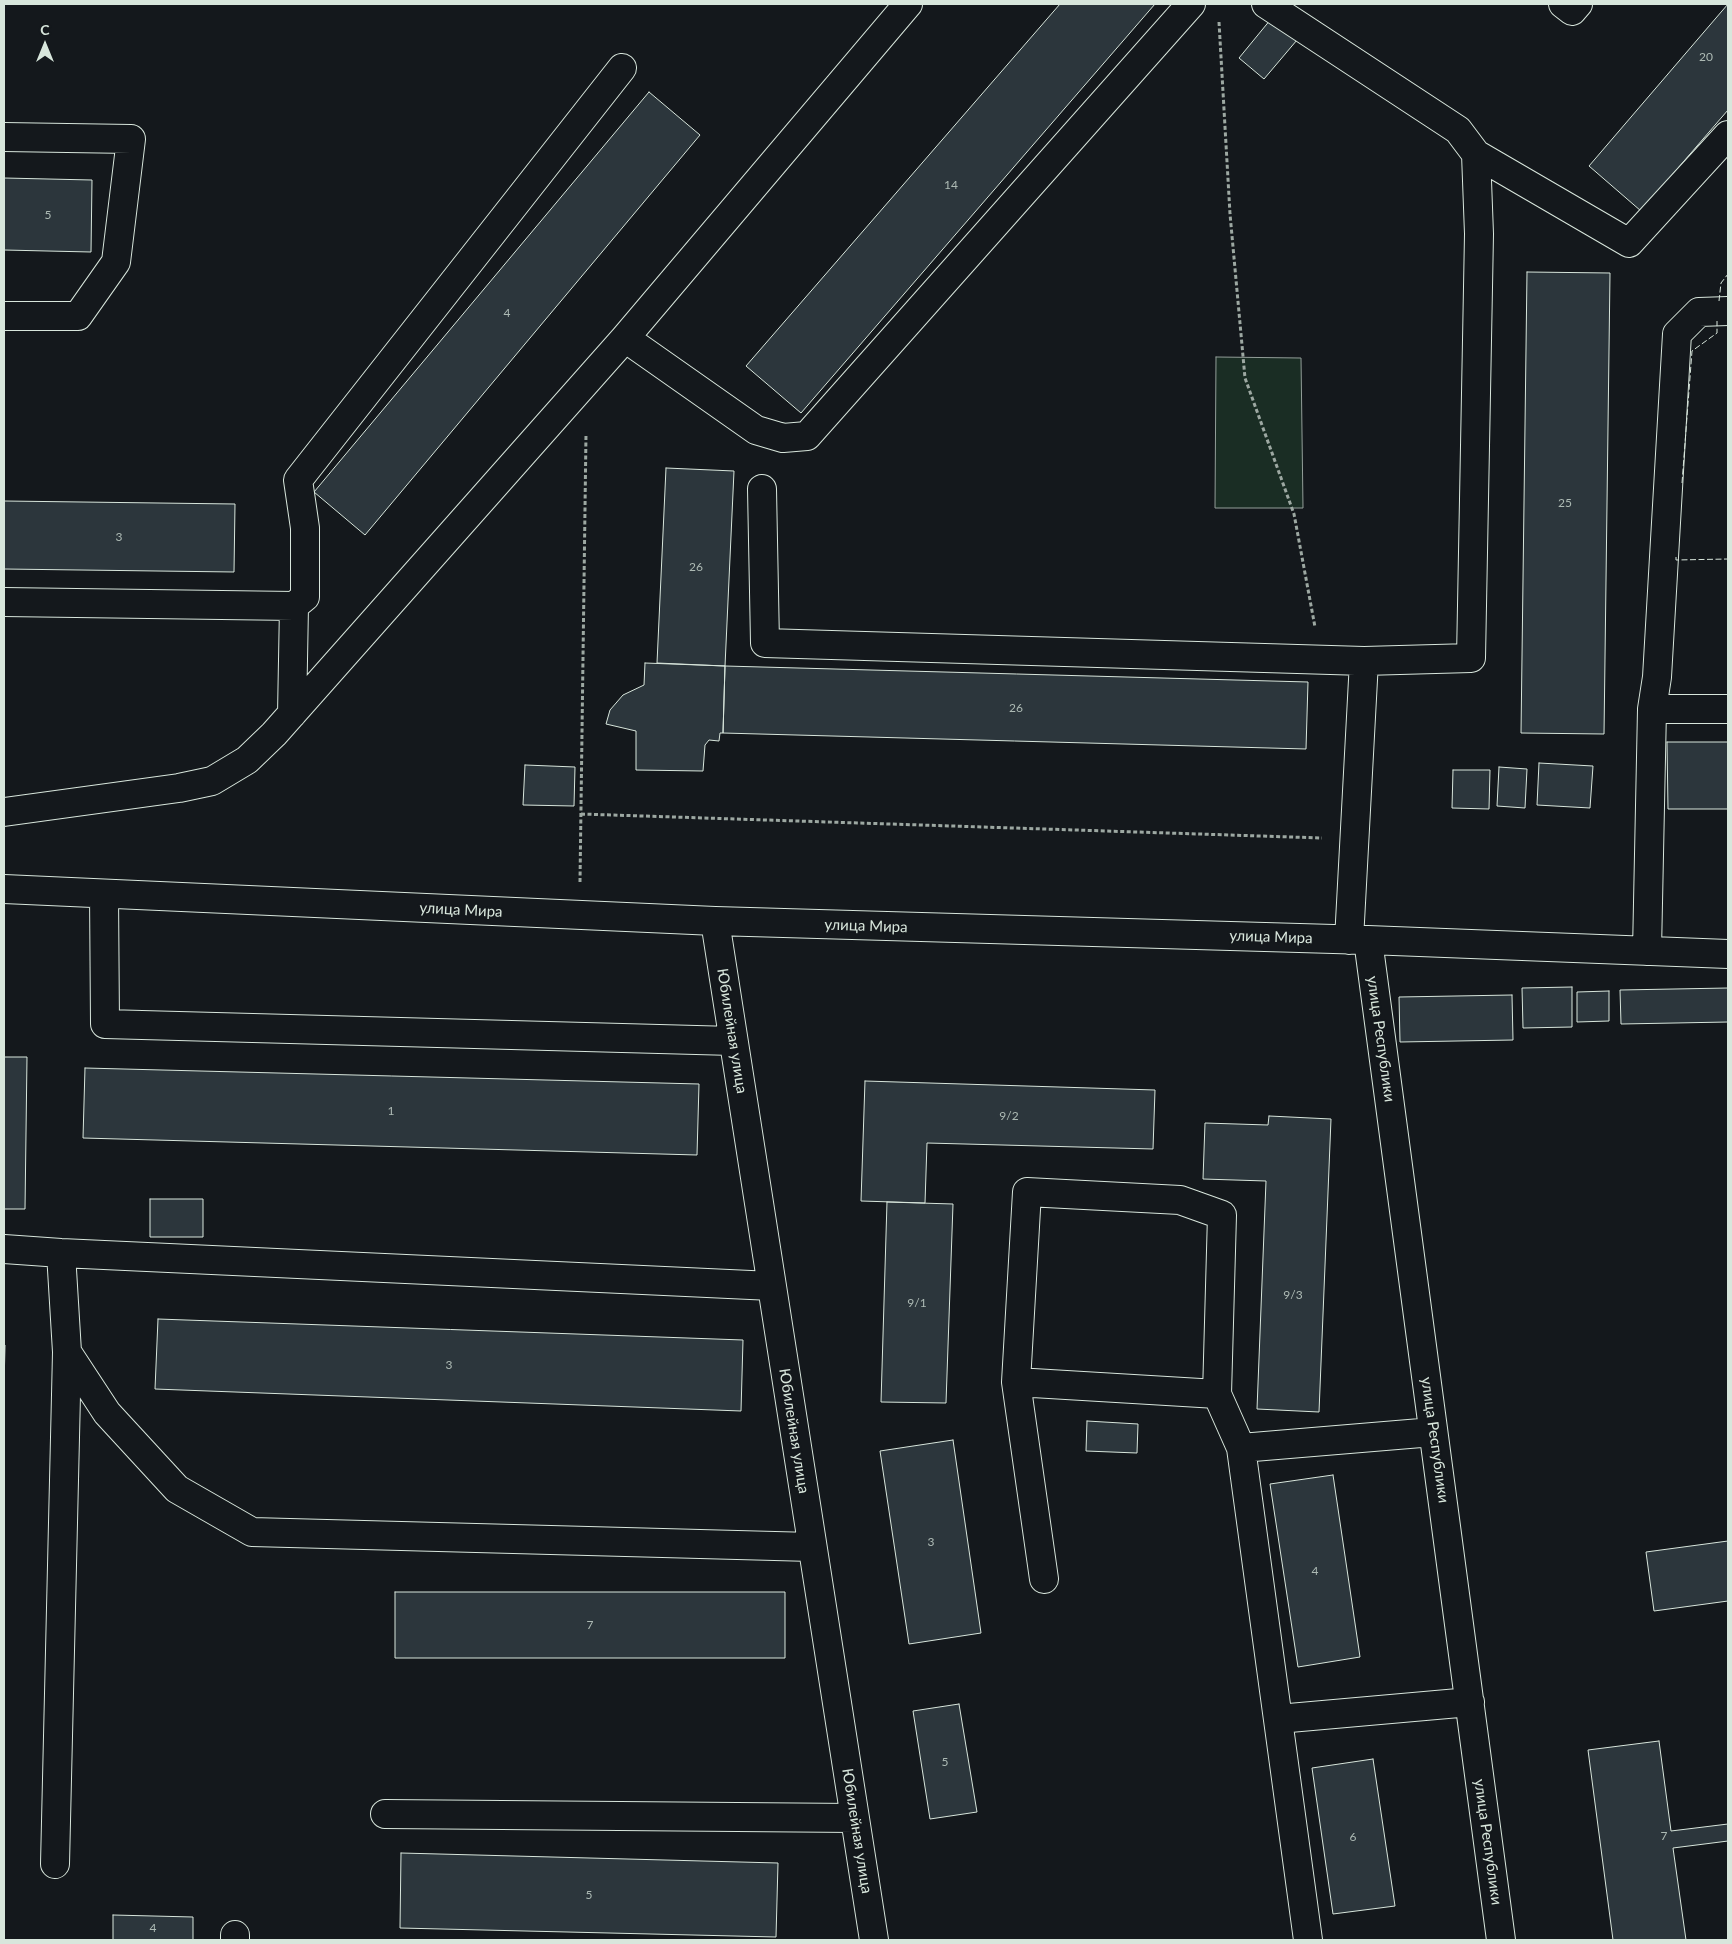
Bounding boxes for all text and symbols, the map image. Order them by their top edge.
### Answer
north arrow [20,20,70,70]
text: С [40,21,50,38]
house number: 20 [1699,50,1713,64]
house number: 14 [944,178,958,192]
house number: 5 [45,208,51,222]
house number: 4 [504,306,510,320]
house number: 25 [1558,496,1572,510]
house number: 3 [116,530,122,544]
house number: 26 [689,560,703,574]
house number: 26 [1009,701,1023,715]
street label: улица Мира [419,899,503,921]
street label: улица Мира [824,916,908,936]
street label: улица Мира [1229,927,1313,947]
street label: Юбилейная улица [713,967,751,1095]
street label: улица Республики [1363,975,1399,1103]
house number: 1 [388,1104,394,1118]
house number: 9/2 [999,1109,1019,1123]
house number: 9/3 [1283,1288,1303,1302]
house number: 9/1 [907,1296,927,1310]
house number: 3 [446,1358,452,1372]
street label: Юбилейная улица [775,1367,813,1495]
street label: улица Республики [1417,1376,1453,1504]
house number: 3 [928,1535,934,1549]
house number: 4 [1312,1564,1318,1578]
house number: 7 [587,1618,593,1632]
house number: 5 [942,1755,948,1769]
street label: Юбилейная улица [838,1767,876,1895]
street label: улица Республики [1470,1778,1506,1906]
house number: 7 [1661,1829,1667,1843]
house number: 6 [1350,1830,1356,1844]
house number: 5 [586,1888,592,1902]
house number: 4 [150,1921,156,1935]

